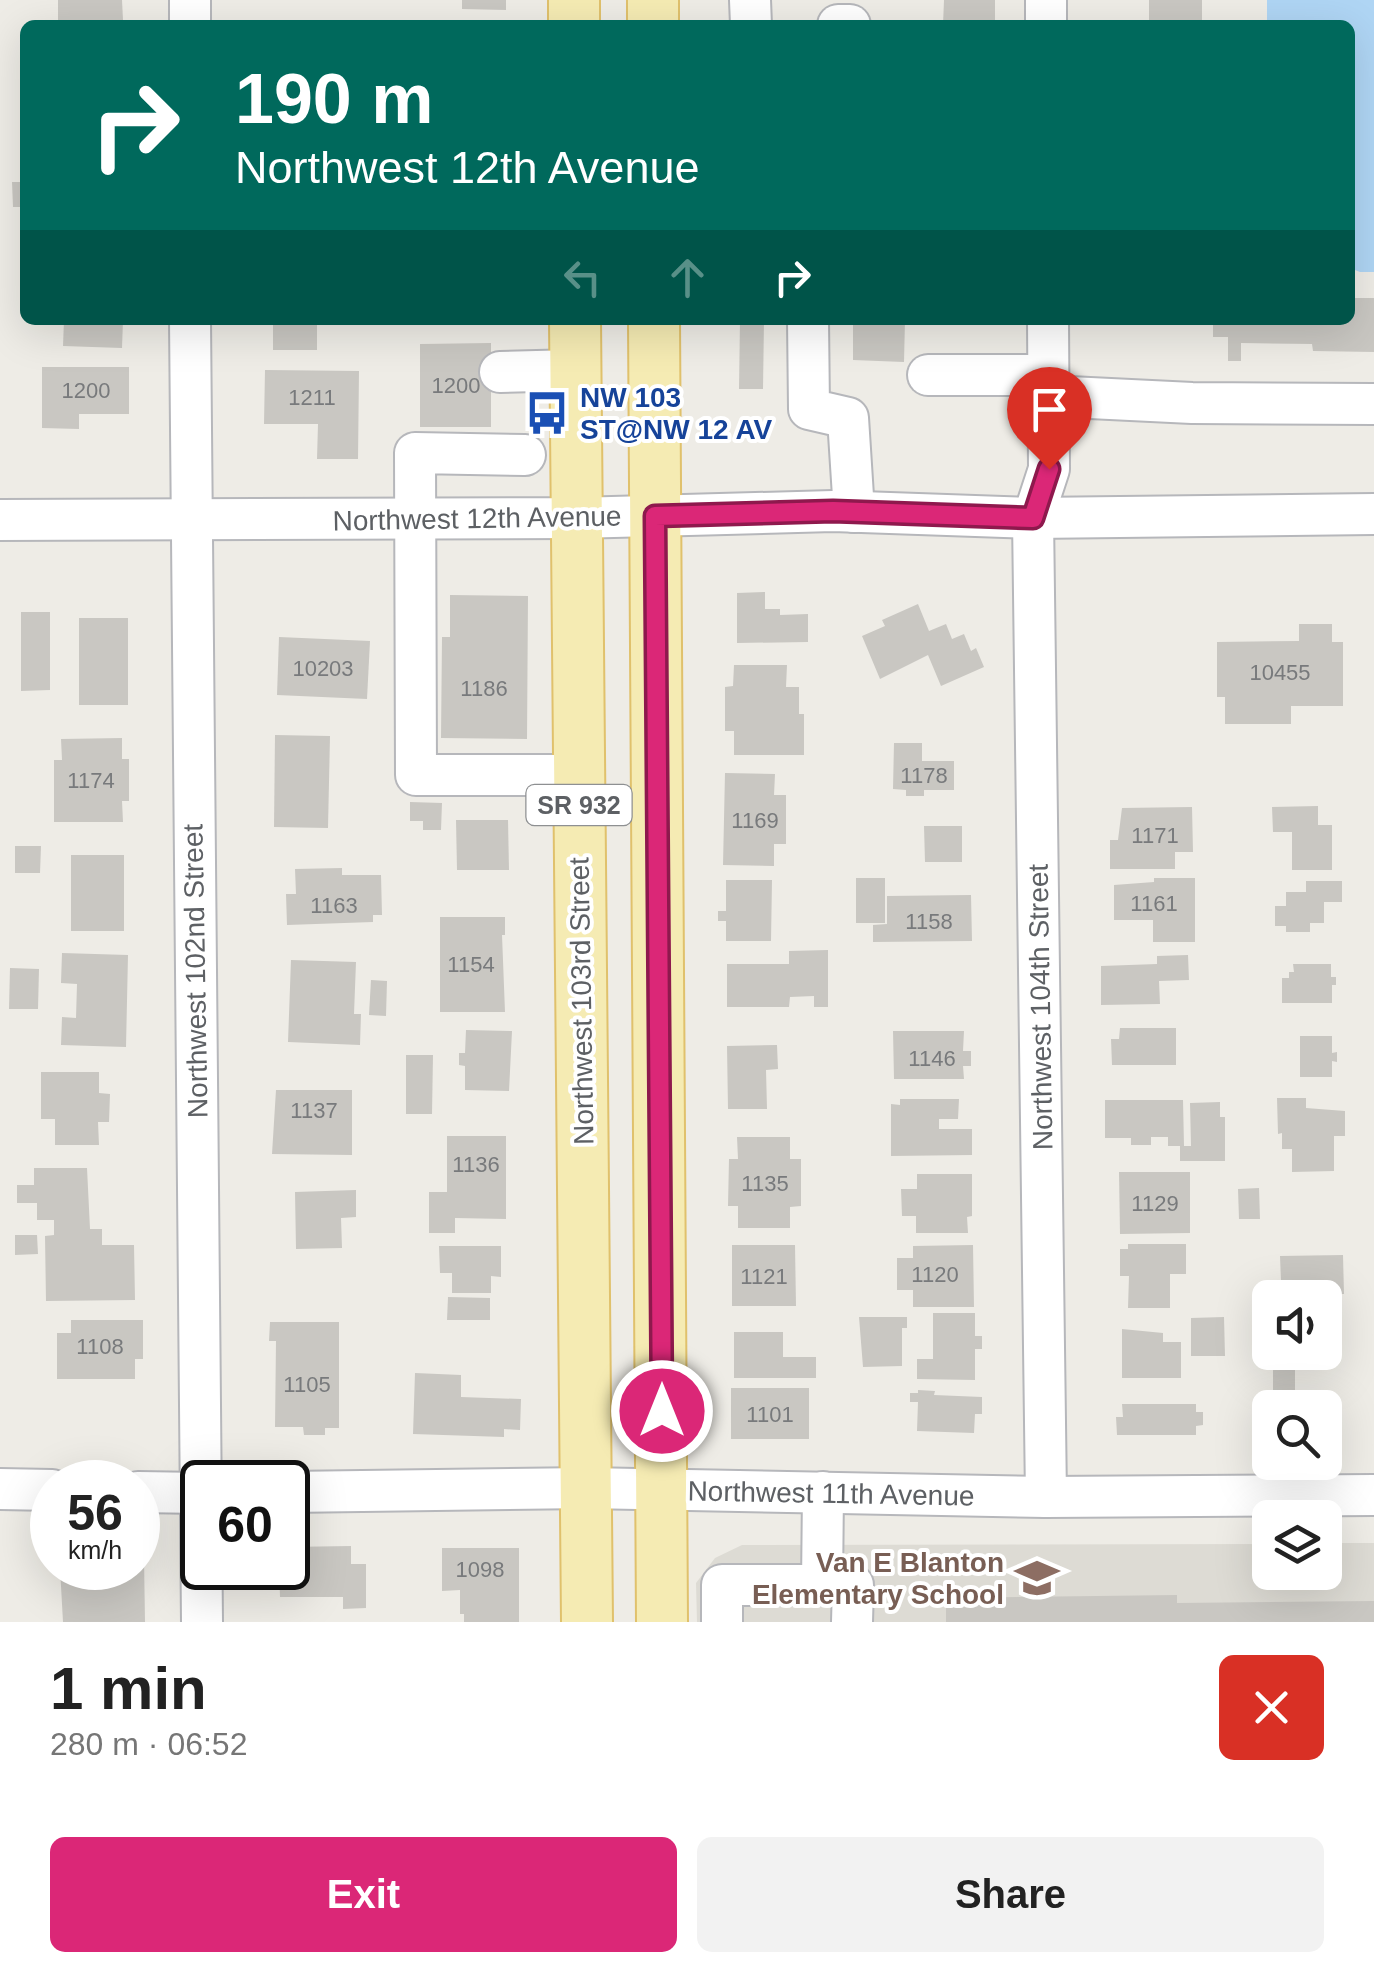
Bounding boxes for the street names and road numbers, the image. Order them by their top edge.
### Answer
street label: Northwest 12th Avenue [332,500,622,537]
road number: SR 932 [526,785,632,825]
street label: Northwest 102nd Street [177,823,214,1118]
street label: Northwest 103rd Street [563,857,600,1145]
street label: Northwest 104th Street [1022,863,1058,1150]
street label: Northwest 11th Avenue [687,1475,975,1512]

